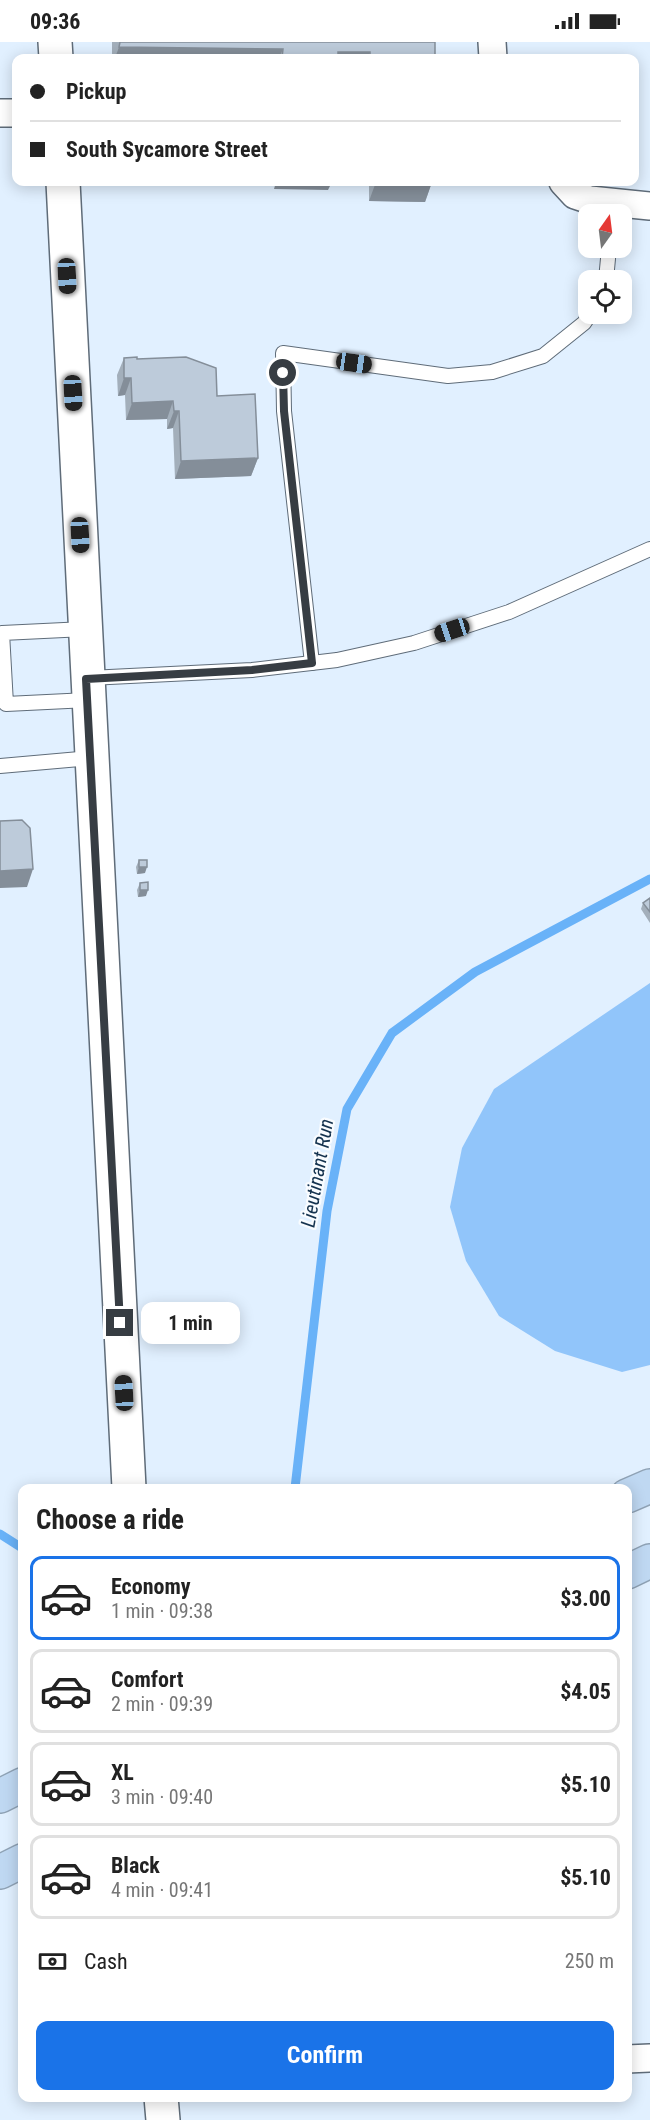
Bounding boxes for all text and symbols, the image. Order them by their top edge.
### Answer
text: 09:36 [30,9,81,34]
text: Pickup [66,79,126,104]
text: South Sycamore Street [66,137,268,162]
north arrow [578,204,632,258]
map controls [578,204,632,324]
car [57,258,77,294]
button: locate [578,270,632,324]
car [335,352,373,374]
route start [269,359,296,386]
car [63,375,83,411]
car [70,517,90,553]
car [432,616,472,644]
water label: Lieutinant Run [296,1117,338,1229]
callout: 1 min [141,1302,240,1344]
route end [106,1309,133,1336]
text: 1 min [168,1311,213,1335]
car [114,1375,134,1411]
text: Choose a ride [36,1504,184,1536]
icon: car [39,1571,93,1625]
text: Economy [111,1574,191,1599]
text: $3.00 [560,1586,611,1611]
text: 1 min · 09:38 [111,1599,213,1623]
icon: car [39,1664,93,1718]
text: Comfort [111,1667,184,1692]
text: $4.05 [560,1679,611,1704]
text: 2 min · 09:39 [111,1692,213,1716]
icon: car [39,1757,93,1811]
text: XL [111,1760,134,1785]
text: $5.10 [560,1772,611,1797]
text: 3 min · 09:40 [111,1785,213,1809]
icon: car [39,1850,93,1904]
text: Black [111,1853,160,1878]
text: $5.10 [560,1865,611,1890]
text: 4 min · 09:41 [111,1878,213,1902]
icon: cash [36,1945,69,1978]
text: Cash [84,1949,128,1974]
text: 250 m [565,1949,614,1973]
button: Confirm [36,2021,614,2090]

